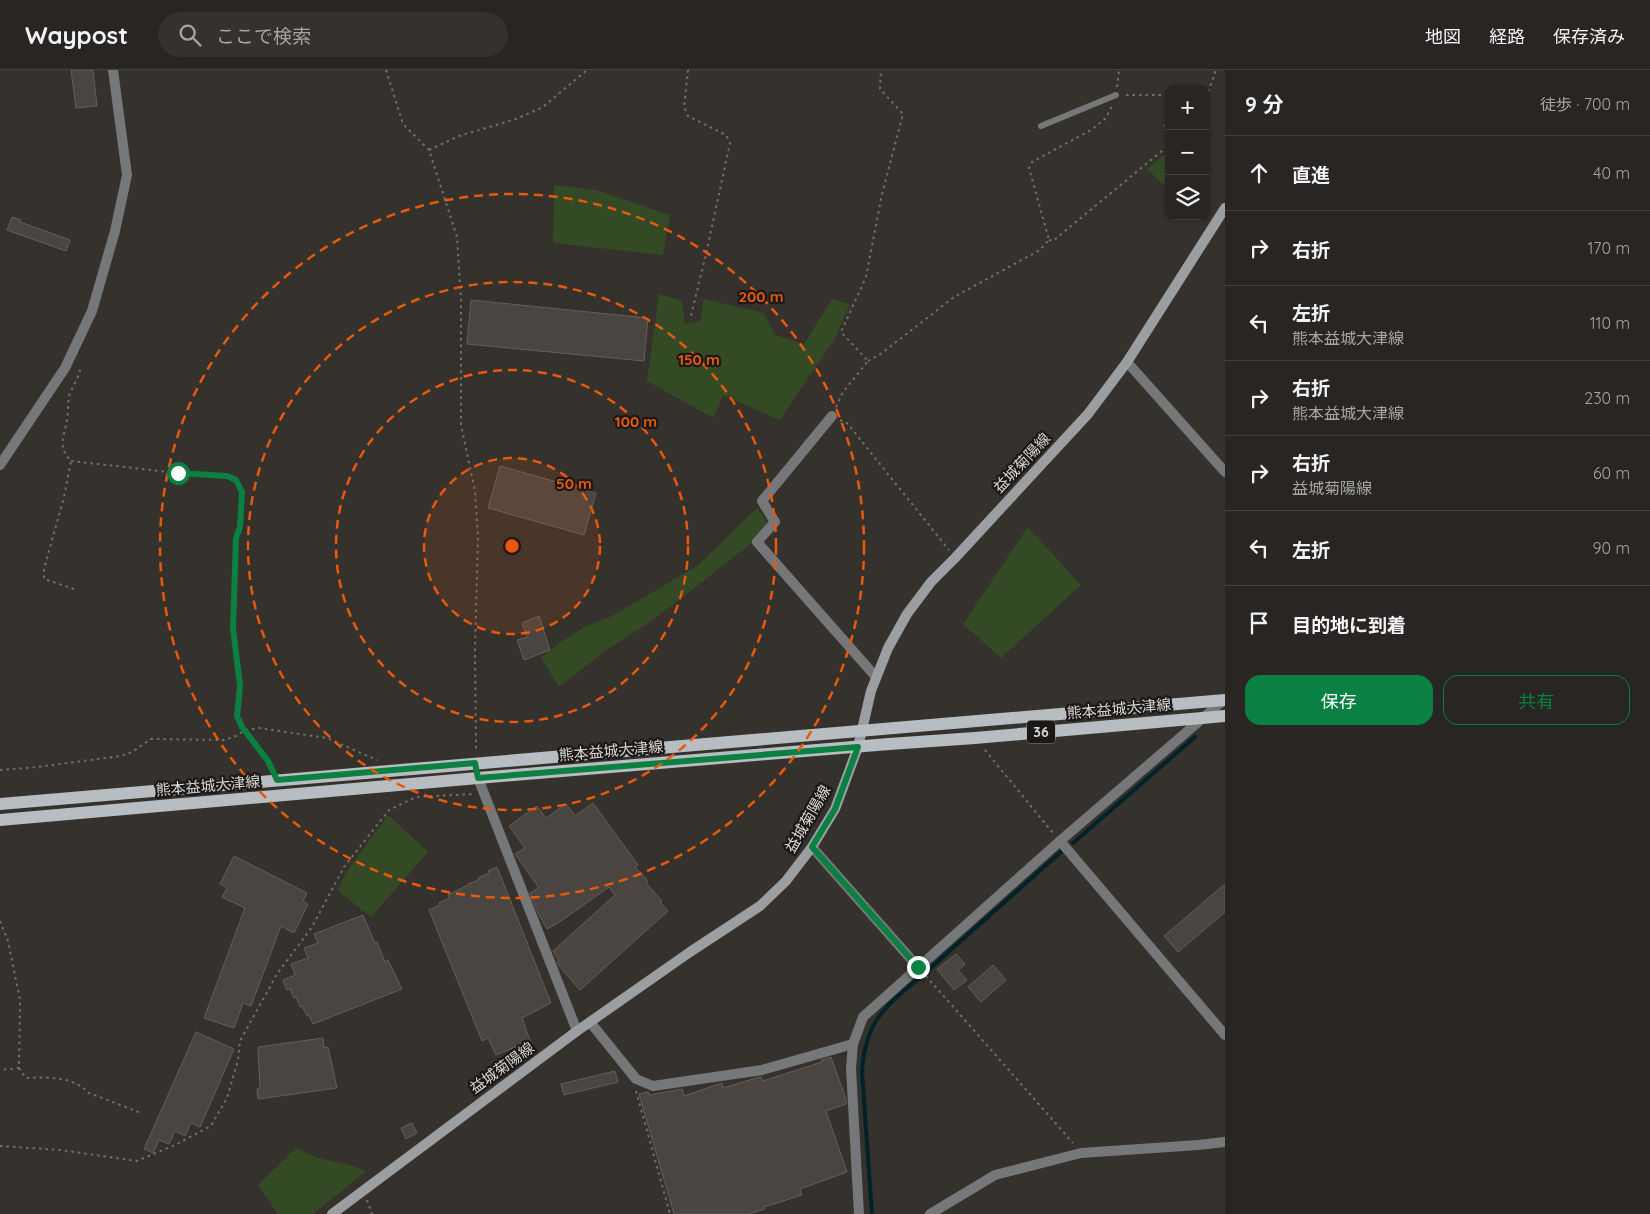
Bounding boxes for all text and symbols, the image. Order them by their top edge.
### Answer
search box [158,12,508,57]
text: Waypost [25,20,128,50]
icon: search [176,21,204,49]
text: ここで検索 [216,24,311,48]
text: 地図 [1425,25,1461,48]
text: 経路 [1489,25,1525,48]
text: 保存済み [1553,25,1625,48]
map controls [1165,85,1210,220]
button: + [1165,85,1210,130]
text: 9 分 [1245,91,1284,117]
text: 徒歩 · 700 m [1540,94,1630,114]
button: − [1165,130,1210,175]
icon: ahead [1245,159,1273,187]
text: 直進 [1292,163,1330,187]
text: 40 m [1593,163,1630,183]
button: layers [1165,175,1210,220]
icon: right [1245,234,1273,262]
text: 右折 [1292,238,1330,262]
text: 170 m [1587,238,1630,258]
text: 200 m [739,287,784,306]
text: 左折 [1292,301,1330,325]
icon: left [1245,309,1273,337]
text: 110 m [1590,313,1630,333]
text: 熊本益城大津線 [1292,328,1404,348]
text: 150 m [678,350,720,369]
text: 右折 [1292,376,1330,400]
icon: right [1245,384,1273,412]
text: 230 m [1584,388,1630,408]
text: 熊本益城大津線 [1292,403,1404,423]
text: 100 m [615,412,657,431]
street label: 益城菊陽線 [989,429,1054,497]
text: 右折 [1292,451,1330,475]
icon: right [1245,459,1273,487]
route start [167,462,190,485]
text: 60 m [1593,463,1630,483]
text: 50 m [556,474,592,493]
text: 益城菊陽線 [1292,478,1372,498]
icon: left [1245,534,1273,562]
centre of rings [503,537,521,555]
text: 左折 [1292,538,1330,562]
text: 90 m [1593,538,1630,558]
icon: arrive [1245,609,1273,637]
text: 目的地に到着 [1292,613,1406,637]
button: 保存 [1245,675,1433,725]
button: 共有 [1443,675,1630,725]
street label: 熊本益城大津線 [1066,694,1172,723]
road number: 36 [1027,720,1055,744]
street label: 熊本益城大津線 [558,736,664,765]
street label: 熊本益城大津線 [155,771,261,800]
street label: 益城菊陽線 [781,782,835,856]
route end [907,956,930,979]
street label: 益城菊陽線 [466,1038,538,1097]

